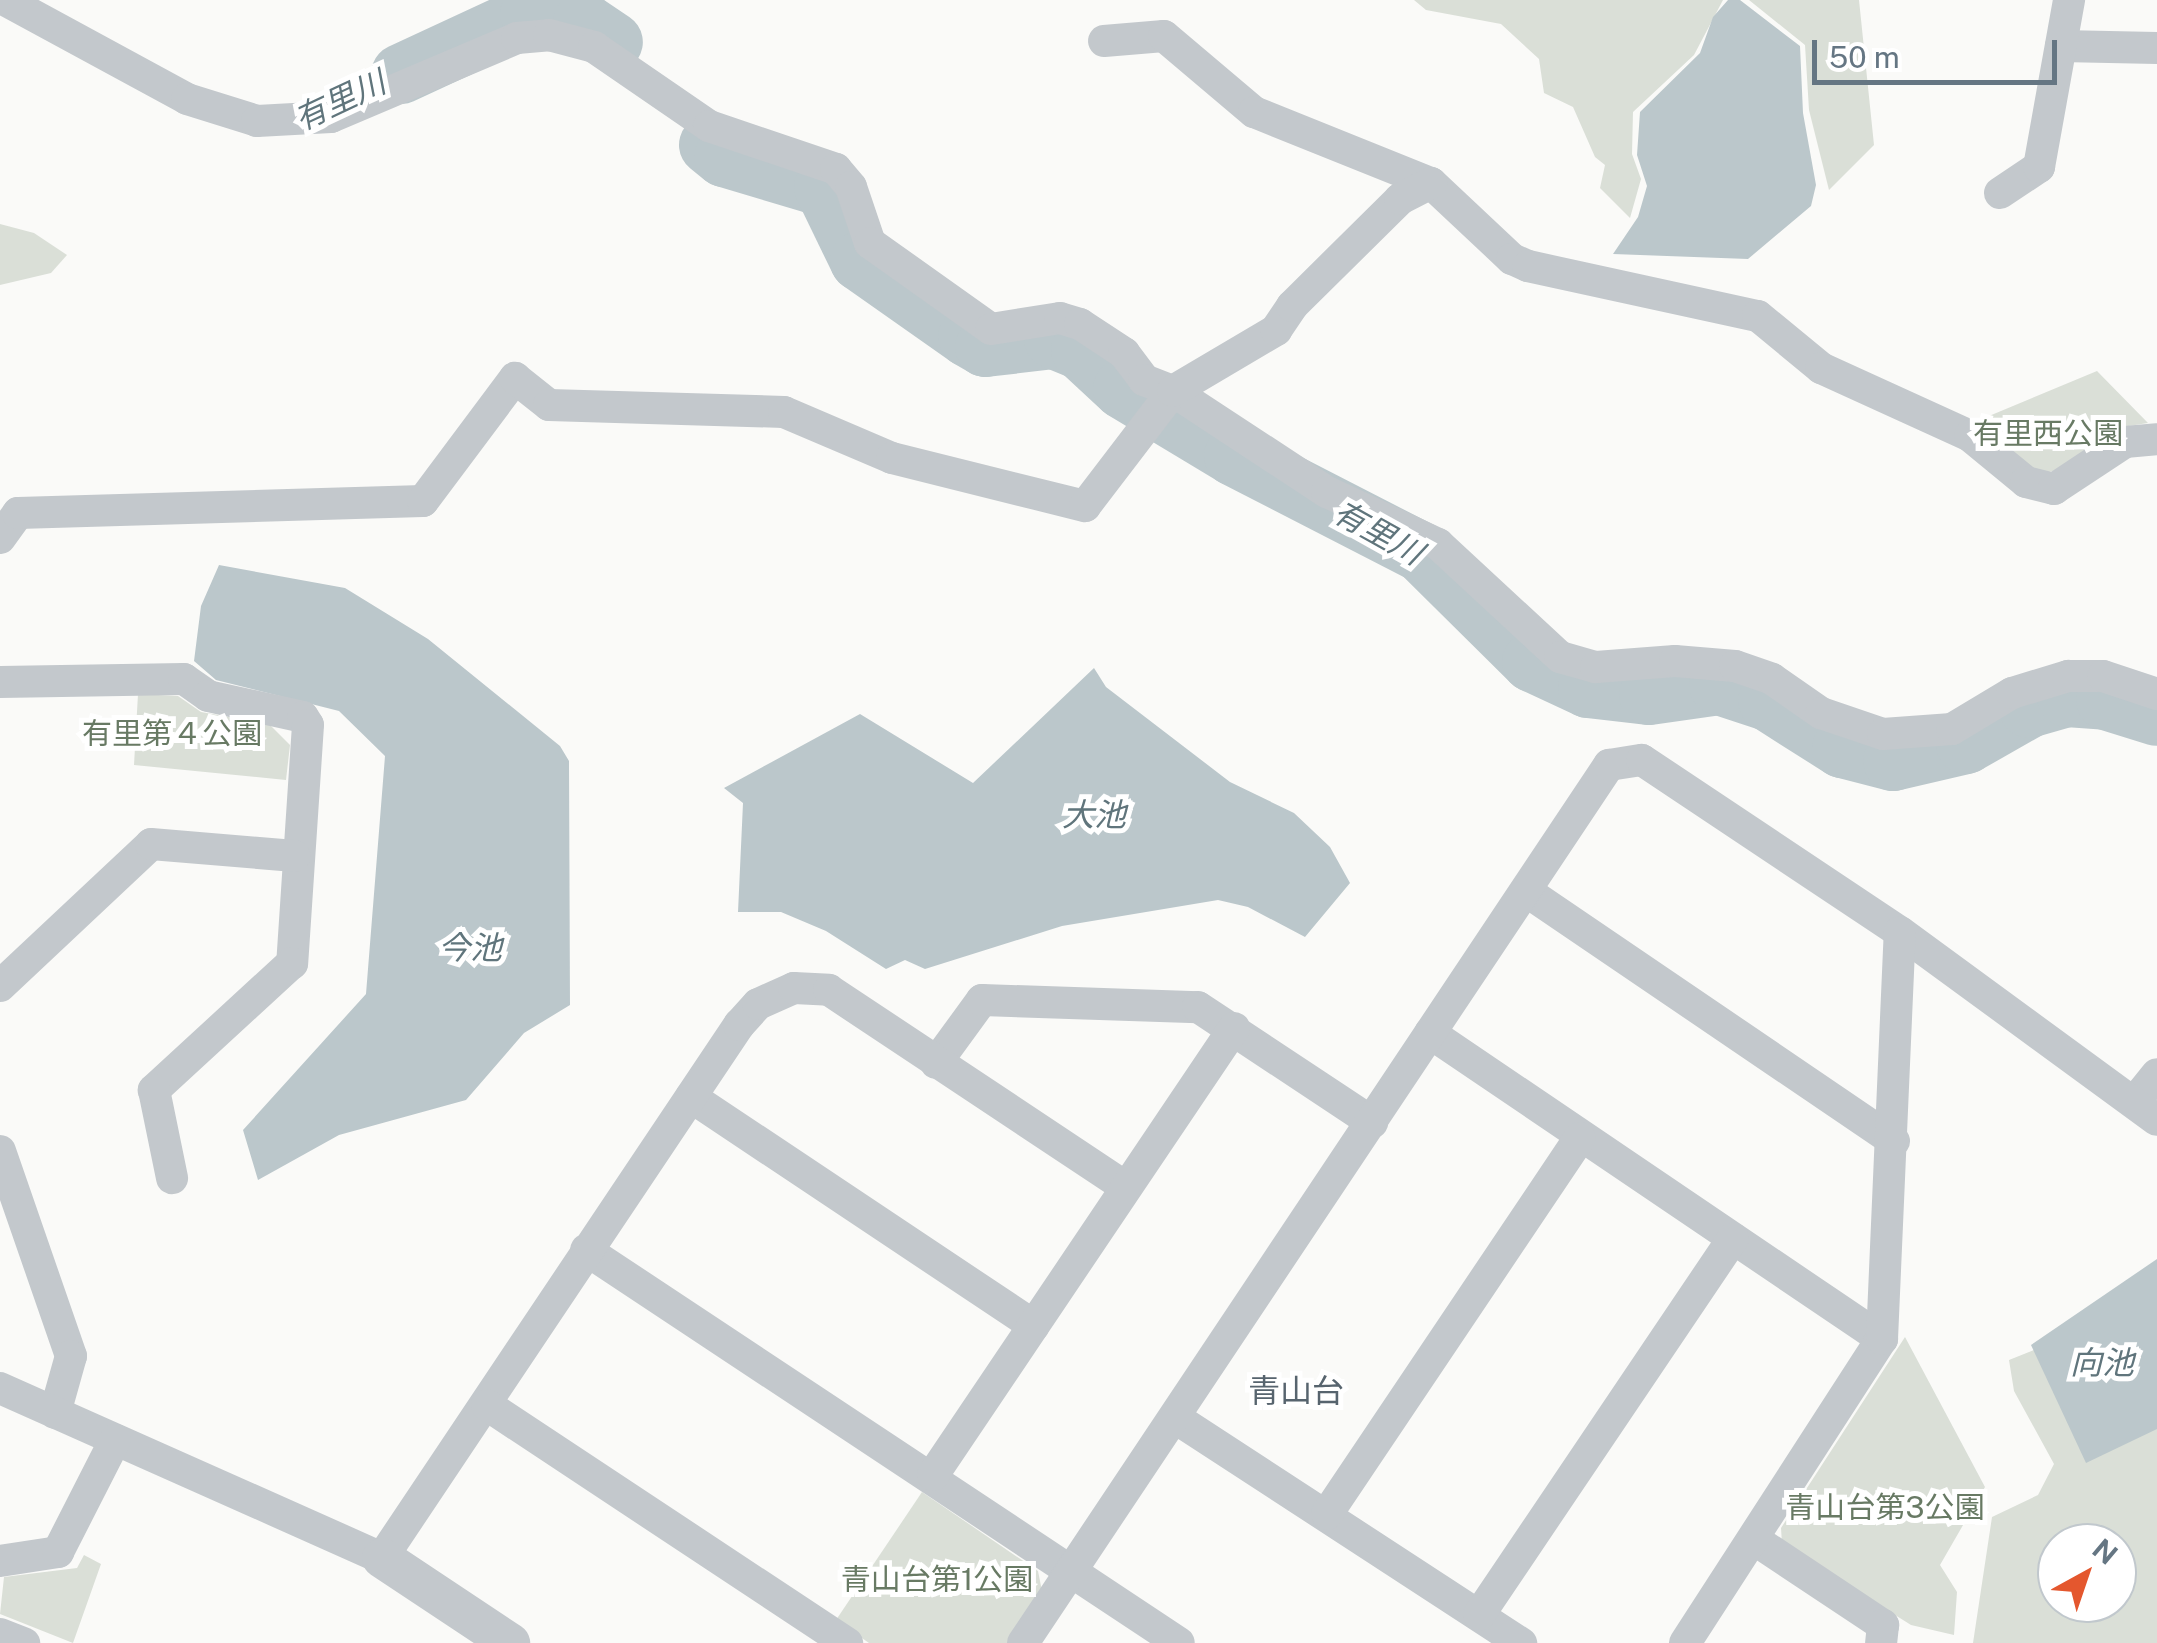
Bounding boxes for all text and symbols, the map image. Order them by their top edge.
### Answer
scale bar [1817,20,2062,82]
text: 50 m [1829,39,1900,75]
water label: 有里川 [288,63,392,139]
park label: 有里西公園 [1973,415,2123,451]
water label: 有里川 [1327,493,1429,573]
park label: 有里第４公園 [82,715,262,751]
water label: 大池 [1062,796,1126,834]
water label: 今池 [438,929,502,967]
water label: 向池 [2070,1344,2134,1382]
district label: 青山台 [1248,1372,1344,1410]
park label: 青山台第3公園 [1786,1489,1984,1525]
north arrow [2037,1523,2137,1623]
text: N [2086,1531,2124,1571]
park label: 青山台第1公園 [841,1561,1033,1597]

